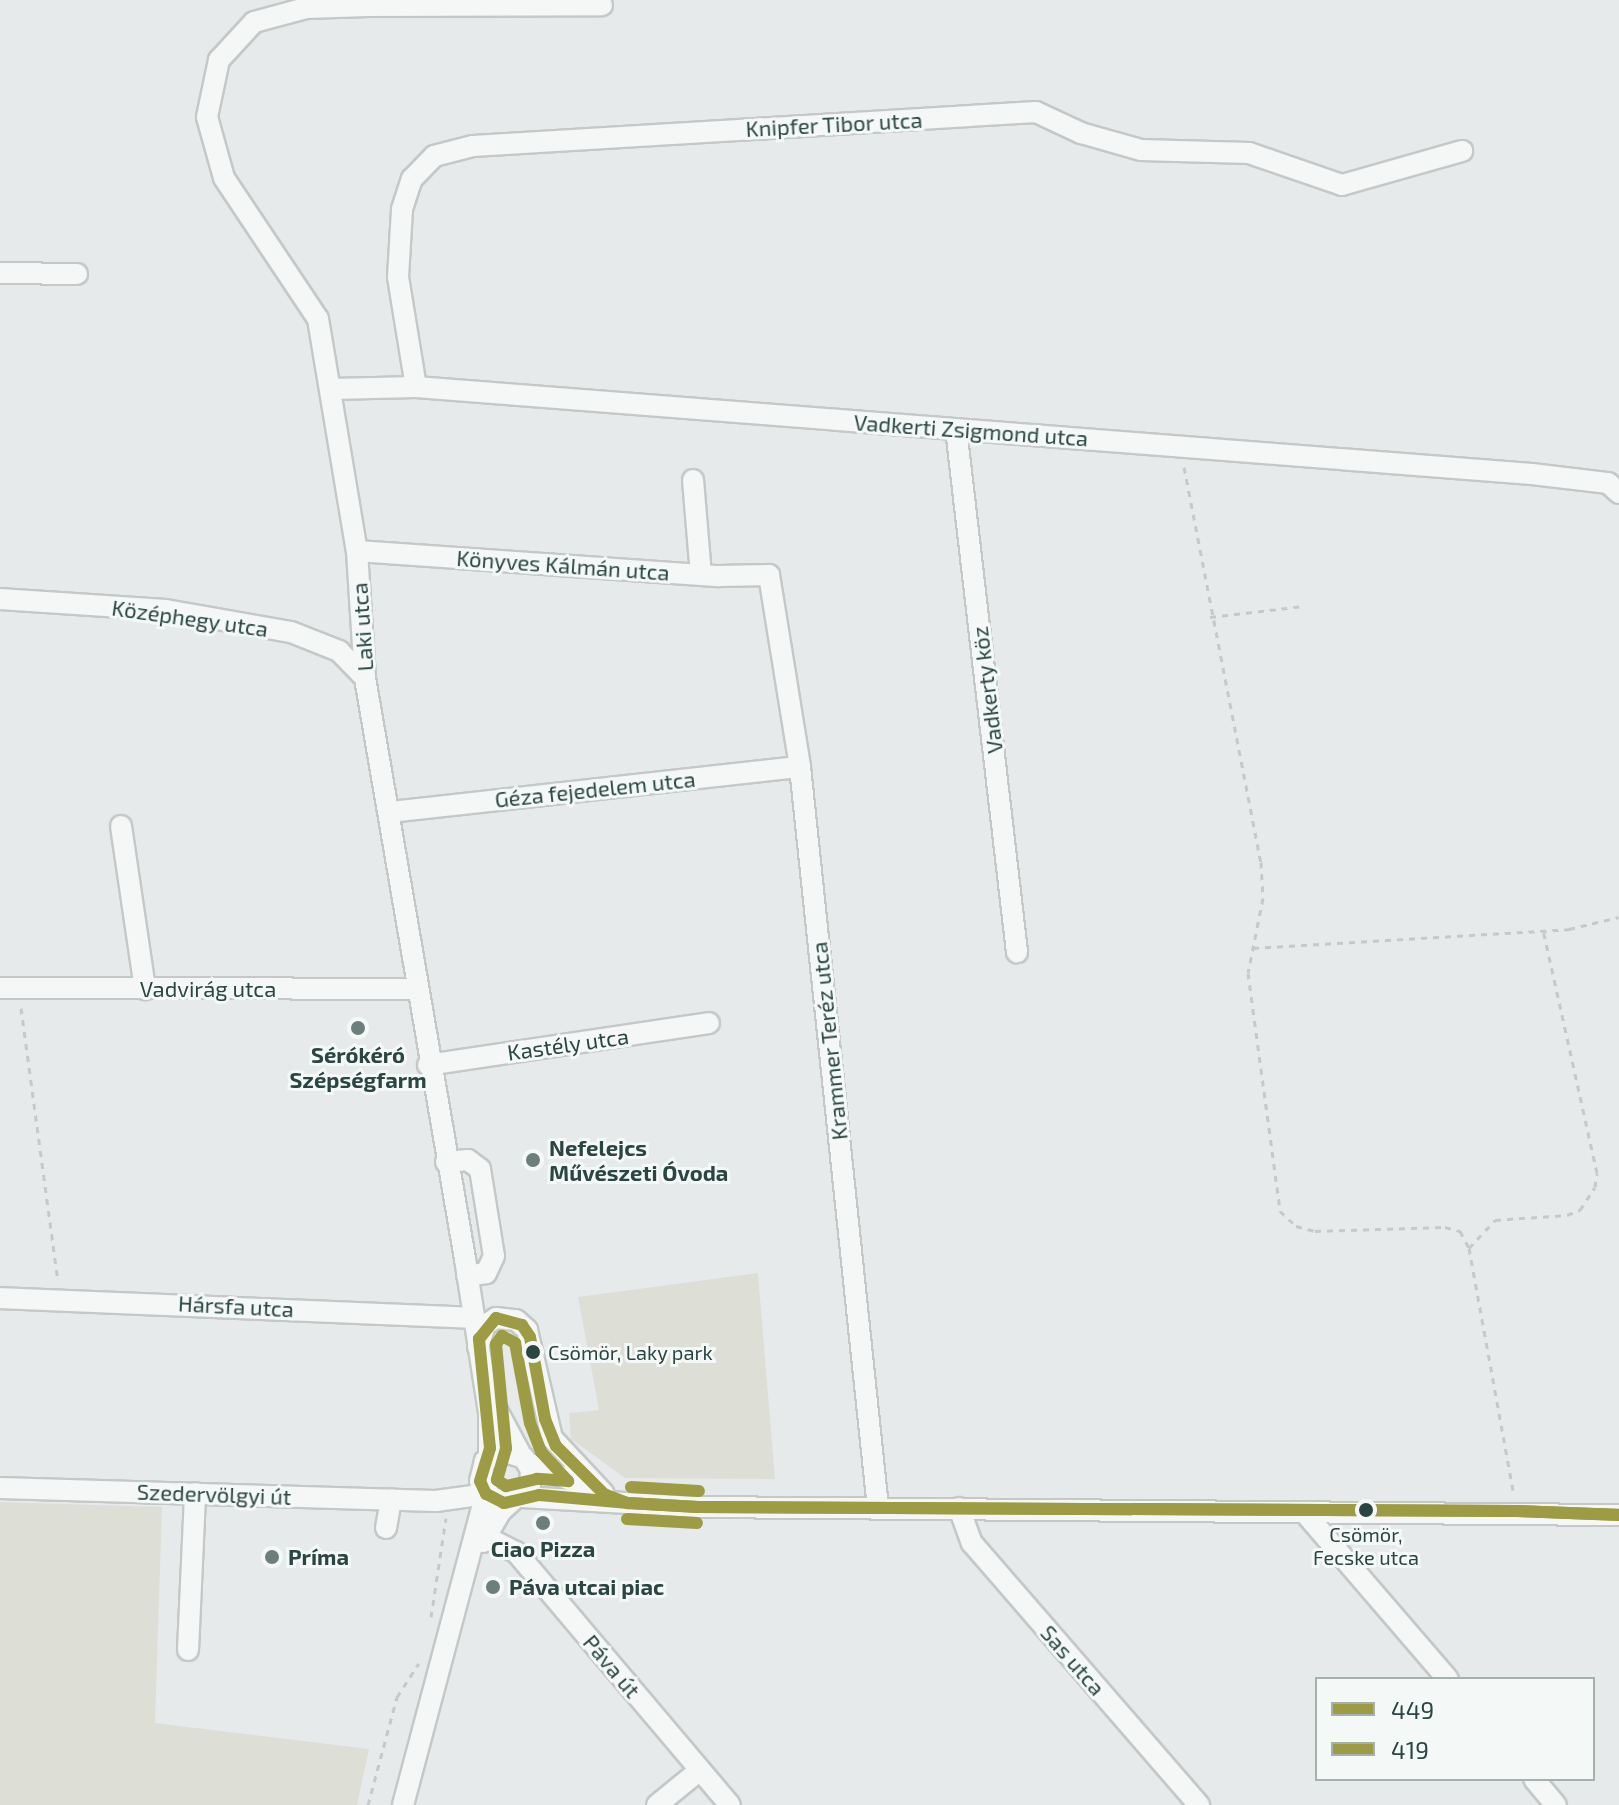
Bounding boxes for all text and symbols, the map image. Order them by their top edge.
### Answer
street label: Knipfer Tibor utca [744,106,924,142]
street label: Vadkerti Zsigmond utca [853,409,1089,451]
street label: Könyves Kálmán utca [456,544,670,586]
street label: Laki utca [346,582,378,672]
street label: Középhegy utca [110,594,270,642]
street label: Vadkerty köz [966,625,1008,755]
street label: Géza fejedelem utca [493,765,697,813]
street label: Krammer Teréz utca [805,940,853,1142]
street label: Vadvirág utca [140,976,276,1002]
marker: Sérókéró Szépségfarm [349,1019,367,1037]
street label: Kastély utca [505,1022,631,1066]
place label: Sérókéró Szépségfarm [289,1041,427,1092]
place label: Nefelejcs Művészeti Óvoda [549,1134,728,1186]
marker: Nefelejcs Művészeti Óvoda [524,1151,542,1169]
street label: Hársfa utca [177,1290,295,1322]
place label: Csömör, Laky park [548,1340,713,1364]
marker: Csömör, Laky park [525,1344,541,1360]
street label: Szedervölgyi út [136,1478,292,1510]
marker: Csömör, Fecske utca [1358,1502,1374,1518]
marker: Ciao Pizza [534,1514,552,1532]
place label: Csömör, Fecske utca [1313,1522,1419,1569]
place label: Ciao Pizza [491,1536,595,1562]
place label: Príma [288,1544,349,1570]
marker: Príma [263,1548,281,1566]
place label: Páva utcai piac [509,1574,664,1600]
marker: Páva utcai piac [484,1578,502,1596]
street label: Sas utca [1035,1620,1111,1700]
street label: Páva út [578,1629,646,1703]
legend [1315,1677,1595,1781]
text: 449 [1391,1695,1434,1724]
text: 419 [1391,1735,1429,1764]

